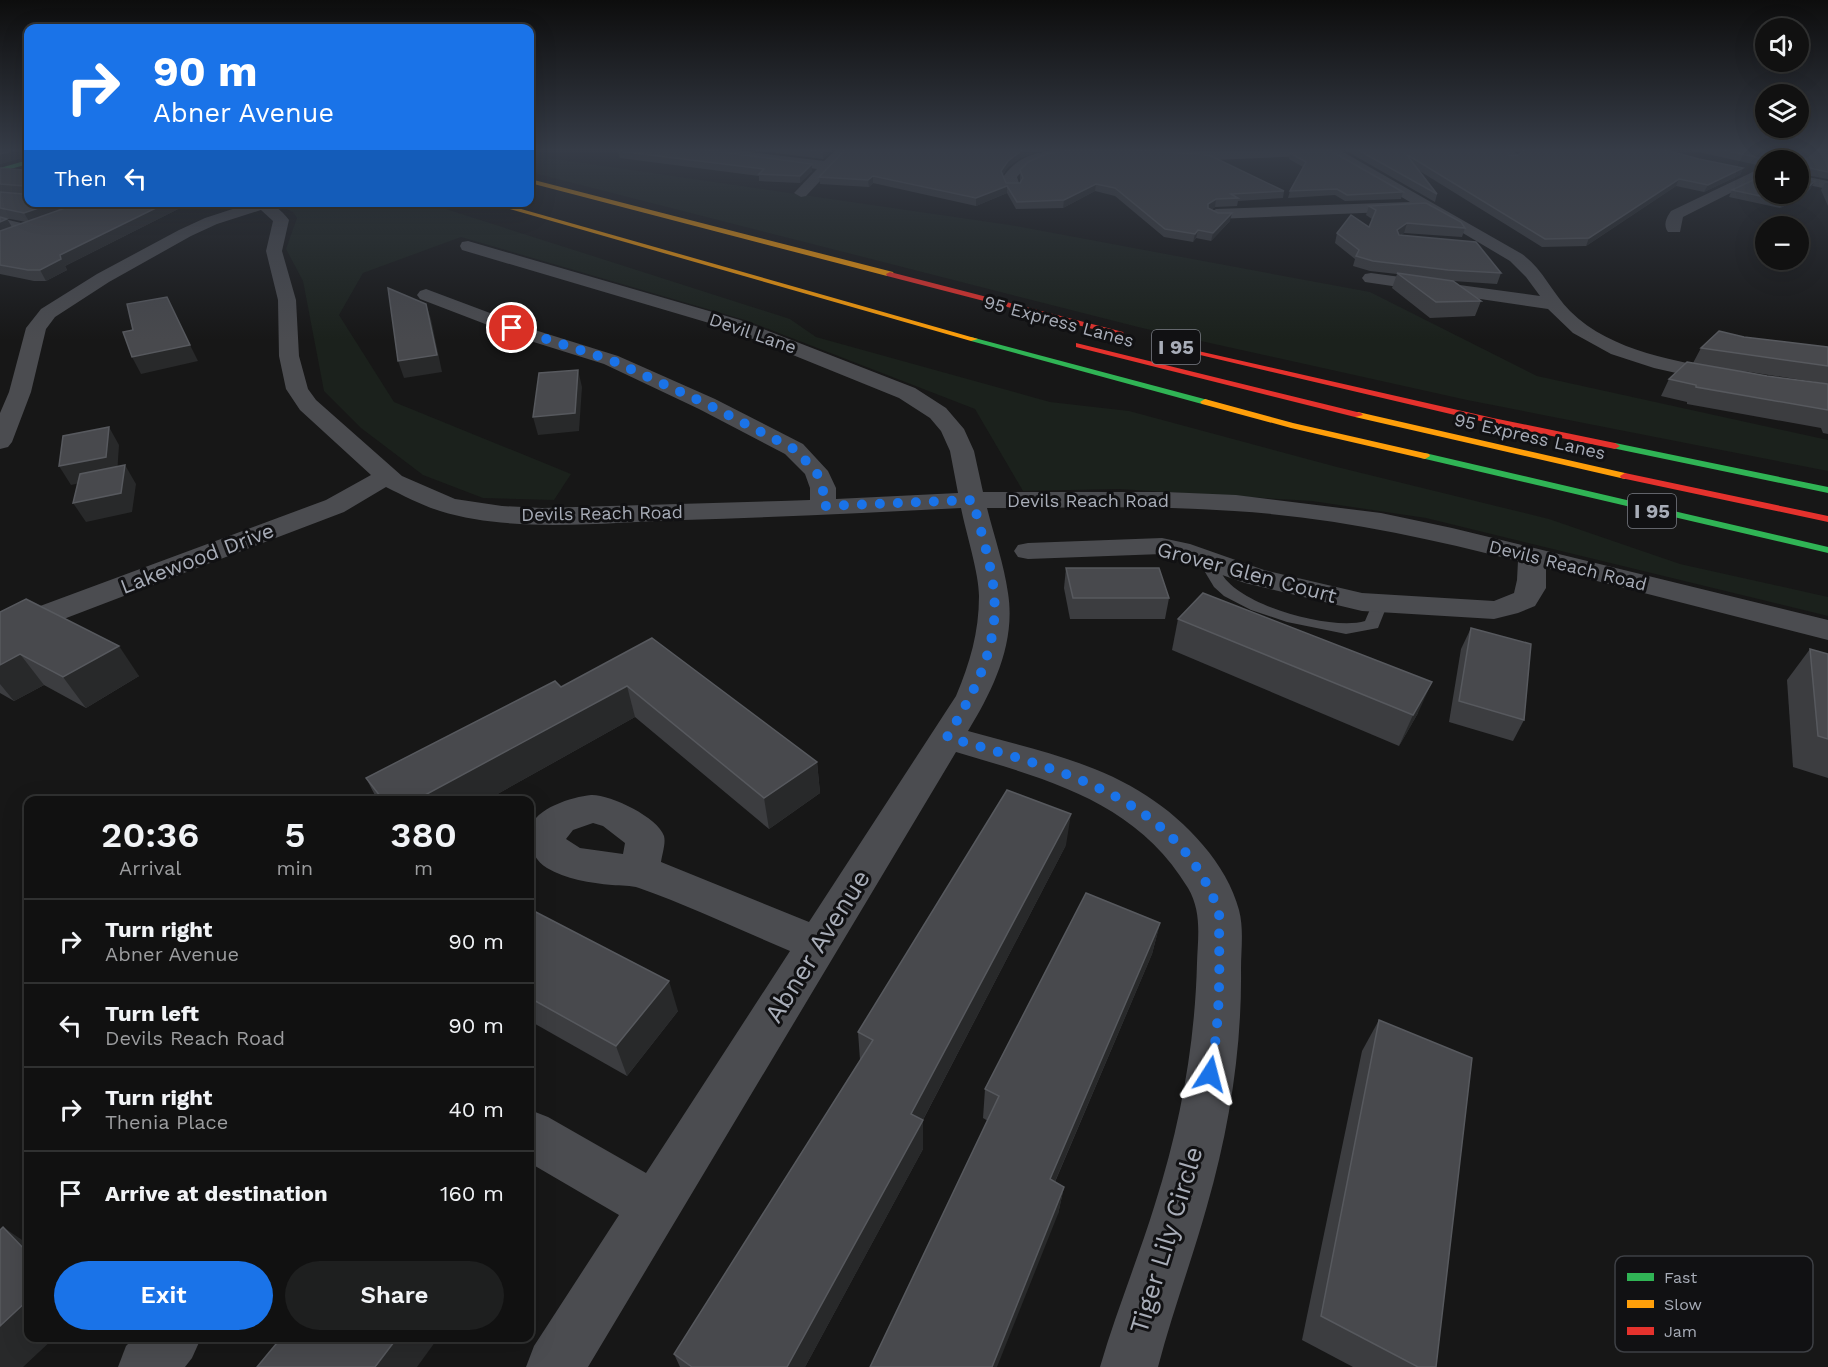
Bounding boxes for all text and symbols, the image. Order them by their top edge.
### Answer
map controls [1755,18,1809,270]
button: sound [1755,18,1809,72]
text: 90 m [153,47,257,96]
icon: right [54,48,132,126]
button: layers [1755,84,1809,138]
text: Abner Avenue [153,97,334,129]
button: + [1755,150,1809,204]
icon: left [119,162,152,195]
text: Then [54,166,107,191]
button: − [1755,216,1809,270]
street label: 95 Express Lanes [982,291,1136,351]
pin [486,302,537,353]
street label: Devil Lane [707,308,799,358]
icon: arrive [495,311,528,344]
road number: I 95 [1152,330,1200,364]
street label: 95 Express Lanes [1452,408,1608,464]
street label: Devils Reach Road [1007,490,1169,511]
road number: I 95 [1628,494,1676,528]
street label: Devils Reach Road [521,501,683,525]
street label: Lakewood Drive [117,517,277,599]
street label: Devils Reach Road [1487,535,1649,595]
street label: Grover Glen Court [1154,536,1340,608]
text: 20:36 [101,814,199,856]
text: 5 [284,814,305,856]
text: 380 [390,814,457,856]
text: Arrival [119,856,181,880]
text: min [276,856,313,880]
text: m [414,856,433,880]
street label: Abner Avenue [758,864,876,1028]
text: Turn right [105,917,212,942]
icon: right [54,925,87,958]
text: 90 m [448,929,504,954]
text: Abner Avenue [105,942,239,966]
text: Turn left [105,1001,199,1026]
icon: left [54,1009,87,1042]
text: 90 m [448,1013,504,1038]
text: Devils Reach Road [105,1026,285,1050]
position arrow [1178,1042,1242,1106]
text: Turn right [105,1085,212,1110]
icon: right [54,1093,87,1126]
text: 40 m [448,1097,504,1122]
text: Thenia Place [105,1110,228,1134]
street label: Tiger Lily Circle [1123,1143,1209,1337]
icon: arrive [54,1177,87,1210]
text: Arrive at destination [105,1181,328,1206]
text: 160 m [440,1181,504,1206]
legend [1615,1256,1813,1352]
button: Exit [54,1261,273,1330]
button: Share [285,1261,504,1330]
text: Fast [1664,1268,1697,1287]
text: Slow [1664,1295,1702,1314]
text: Jam [1664,1322,1697,1341]

